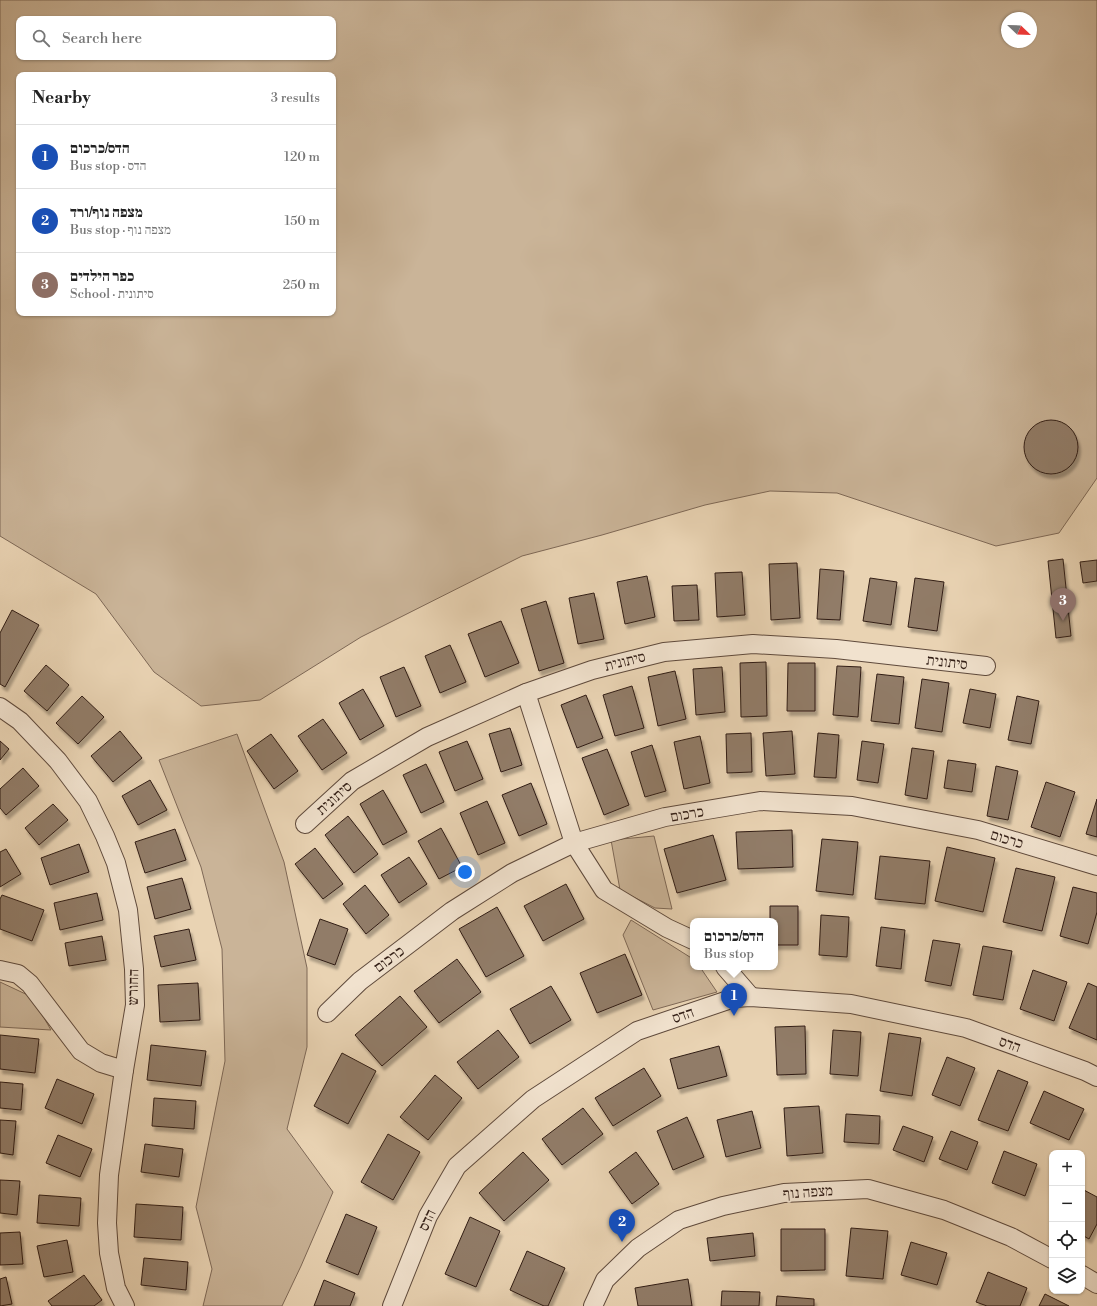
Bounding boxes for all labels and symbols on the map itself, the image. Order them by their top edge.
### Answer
north arrow [1001,12,1037,48]
pin: 3 [1050,588,1076,621]
street label: סיתונית [603,647,648,676]
street label: סיתונית [925,651,969,674]
street label: סיתונית [312,777,356,819]
street label: כרכום [669,802,705,827]
street label: כרכום [988,825,1026,853]
your location [455,862,475,882]
street label: כרכום [370,942,408,977]
street label: החורש [124,969,143,1005]
pin: 1 [721,983,747,1016]
street label: הדס [670,1003,697,1028]
street label: הדס [996,1032,1023,1057]
street label: מצפה נוף [782,1181,834,1204]
street label: הדס [414,1206,441,1234]
pin: 2 [609,1209,635,1242]

